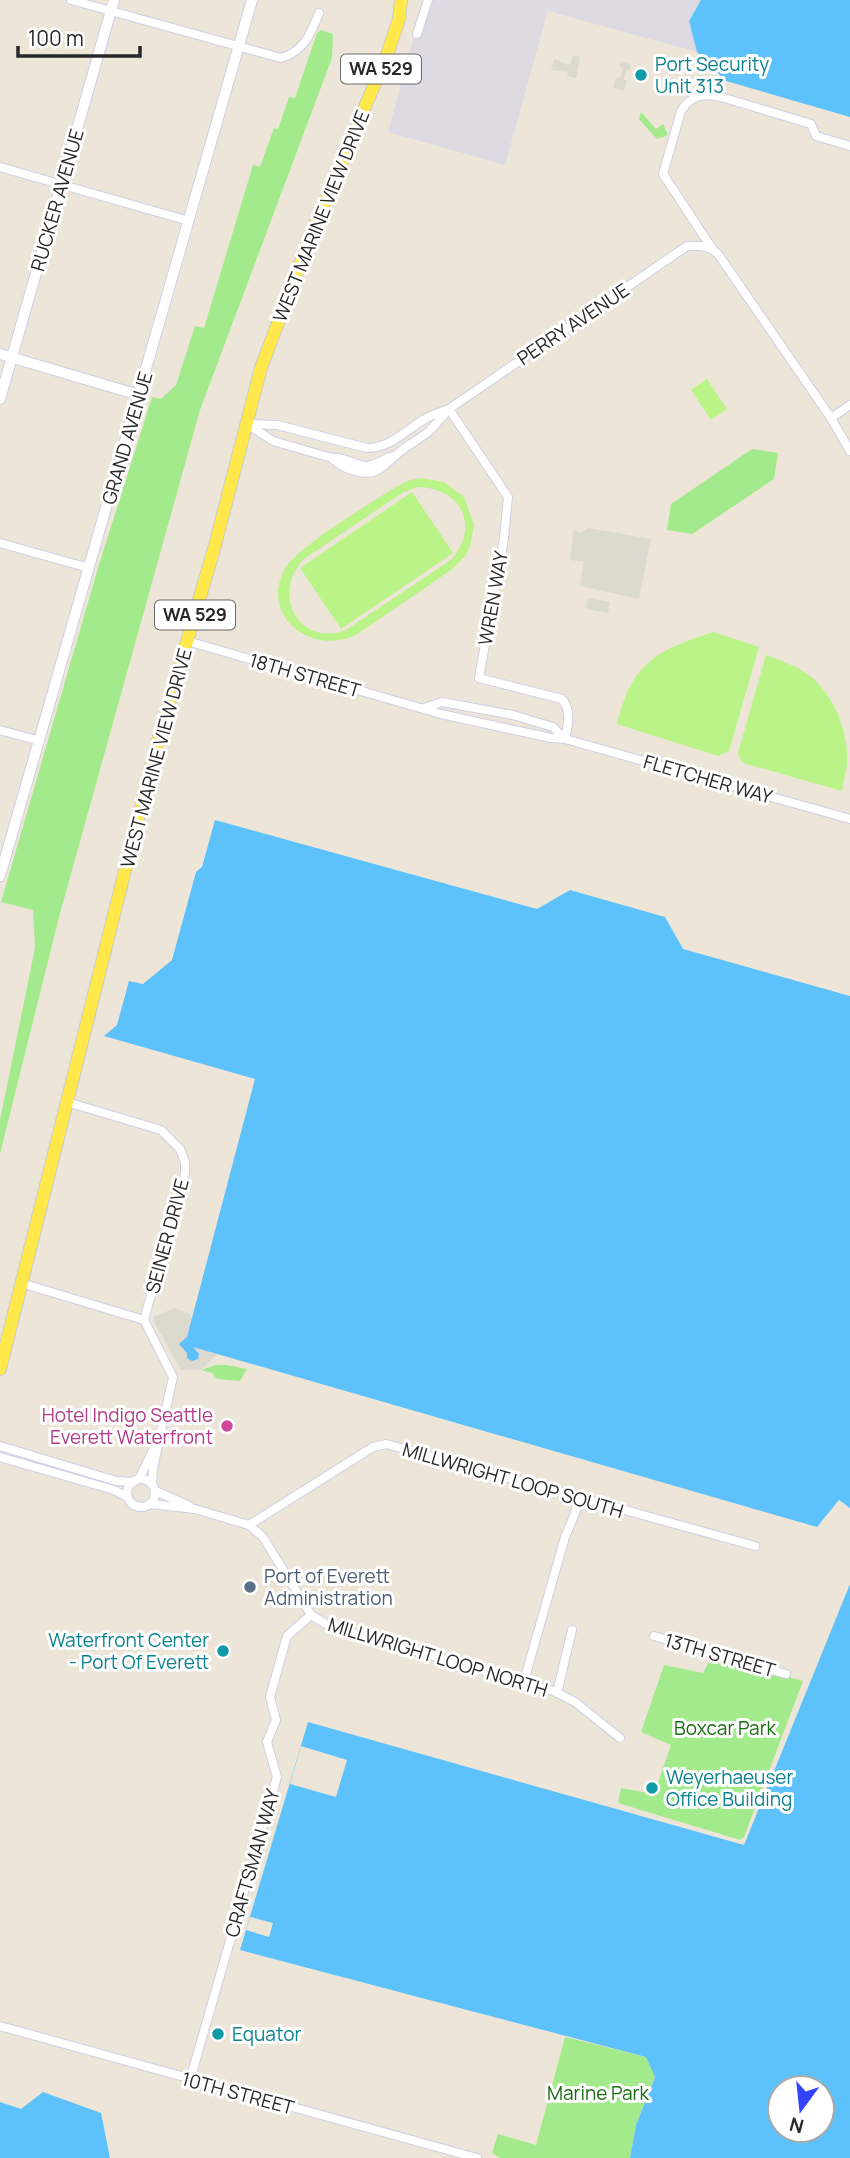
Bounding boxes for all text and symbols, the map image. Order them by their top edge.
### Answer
scale bar [18,14,140,58]
text: 100 m [28,24,84,52]
place label: Port Security Unit 313 [655,51,769,99]
road number: WA 529 [341,55,421,84]
marker: Port Security Unit 313 [633,67,649,83]
street label: WEST MARINE VIEW DRIVE [267,106,375,326]
street label: RUCKER AVENUE [24,126,90,274]
street label: PERRY AVENUE [512,277,634,371]
street label: GRAND AVENUE [96,368,158,508]
street label: WREN WAY [472,548,514,647]
road number: WA 529 [155,600,235,630]
street label: WEST MARINE VIEW DRIVE [114,645,198,871]
street label: 18TH STREET [246,647,364,703]
street label: FLETCHER WAY [641,748,776,810]
street label: SEINER DRIVE [139,1176,195,1296]
place label: Hotel Indigo Seattle Everett Waterfront [42,1402,213,1450]
marker: Hotel Indigo Seattle Everett Waterfront [219,1418,235,1434]
street label: MILLWRIGHT LOOP SOUTH [400,1436,626,1524]
place label: Port of Everett Administration [264,1563,393,1611]
marker: Port of Everett Administration [242,1579,258,1595]
street label: MILLWRIGHT LOOP NORTH [325,1611,551,1703]
place label: Waterfront Center - Port Of Everett [48,1627,209,1675]
street label: 13TH STREET [662,1627,779,1683]
marker: Waterfront Center - Port Of Everett [215,1643,231,1659]
park label: Boxcar Park [674,1715,776,1741]
place label: Weyerhaeuser Office Building [666,1764,793,1812]
marker: Weyerhaeuser Office Building [644,1780,660,1796]
street label: CRAFTSMAN WAY [218,1785,286,1940]
place label: Equator [232,2021,301,2047]
marker: Equator [210,2026,226,2042]
street label: 10TH STREET [179,2066,298,2121]
north arrow [766,2074,836,2144]
park label: Marine Park [547,2080,649,2106]
text: N [787,2111,807,2140]

